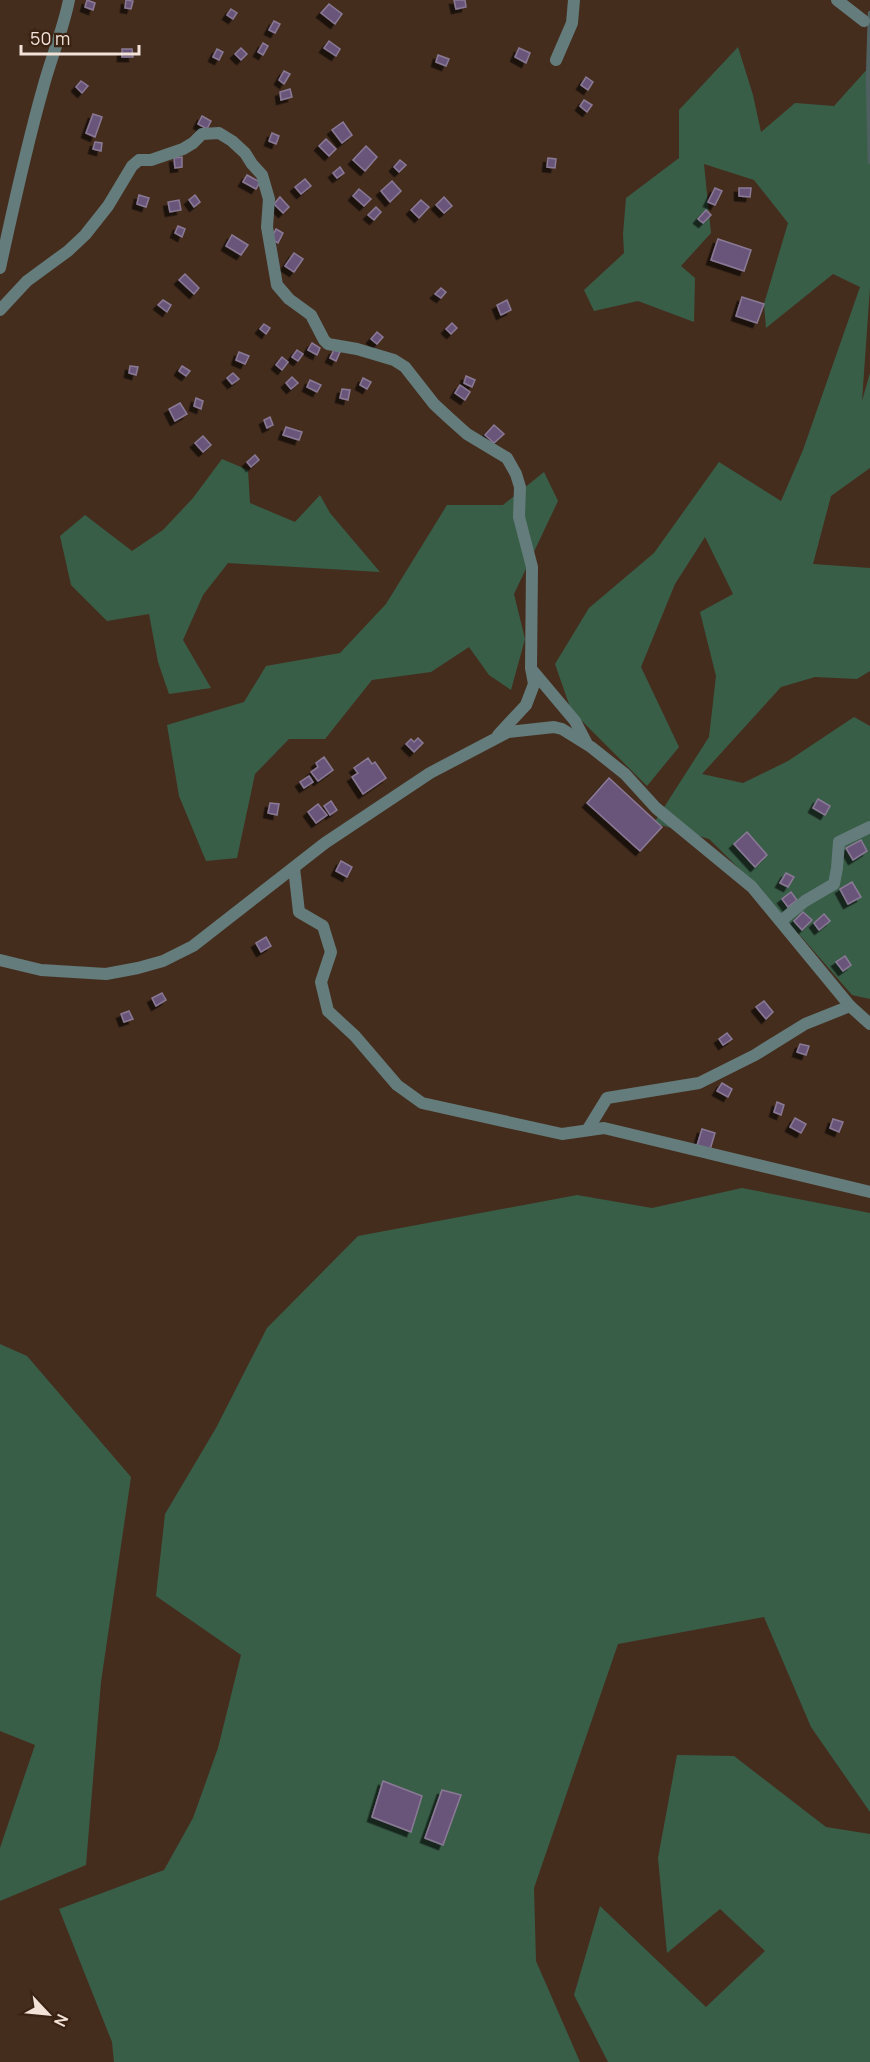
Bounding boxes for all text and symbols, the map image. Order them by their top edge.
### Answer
scale bar [21,18,140,56]
text: 50 m [30,26,70,50]
north arrow [18,1984,78,2044]
text: N [49,2011,74,2031]

